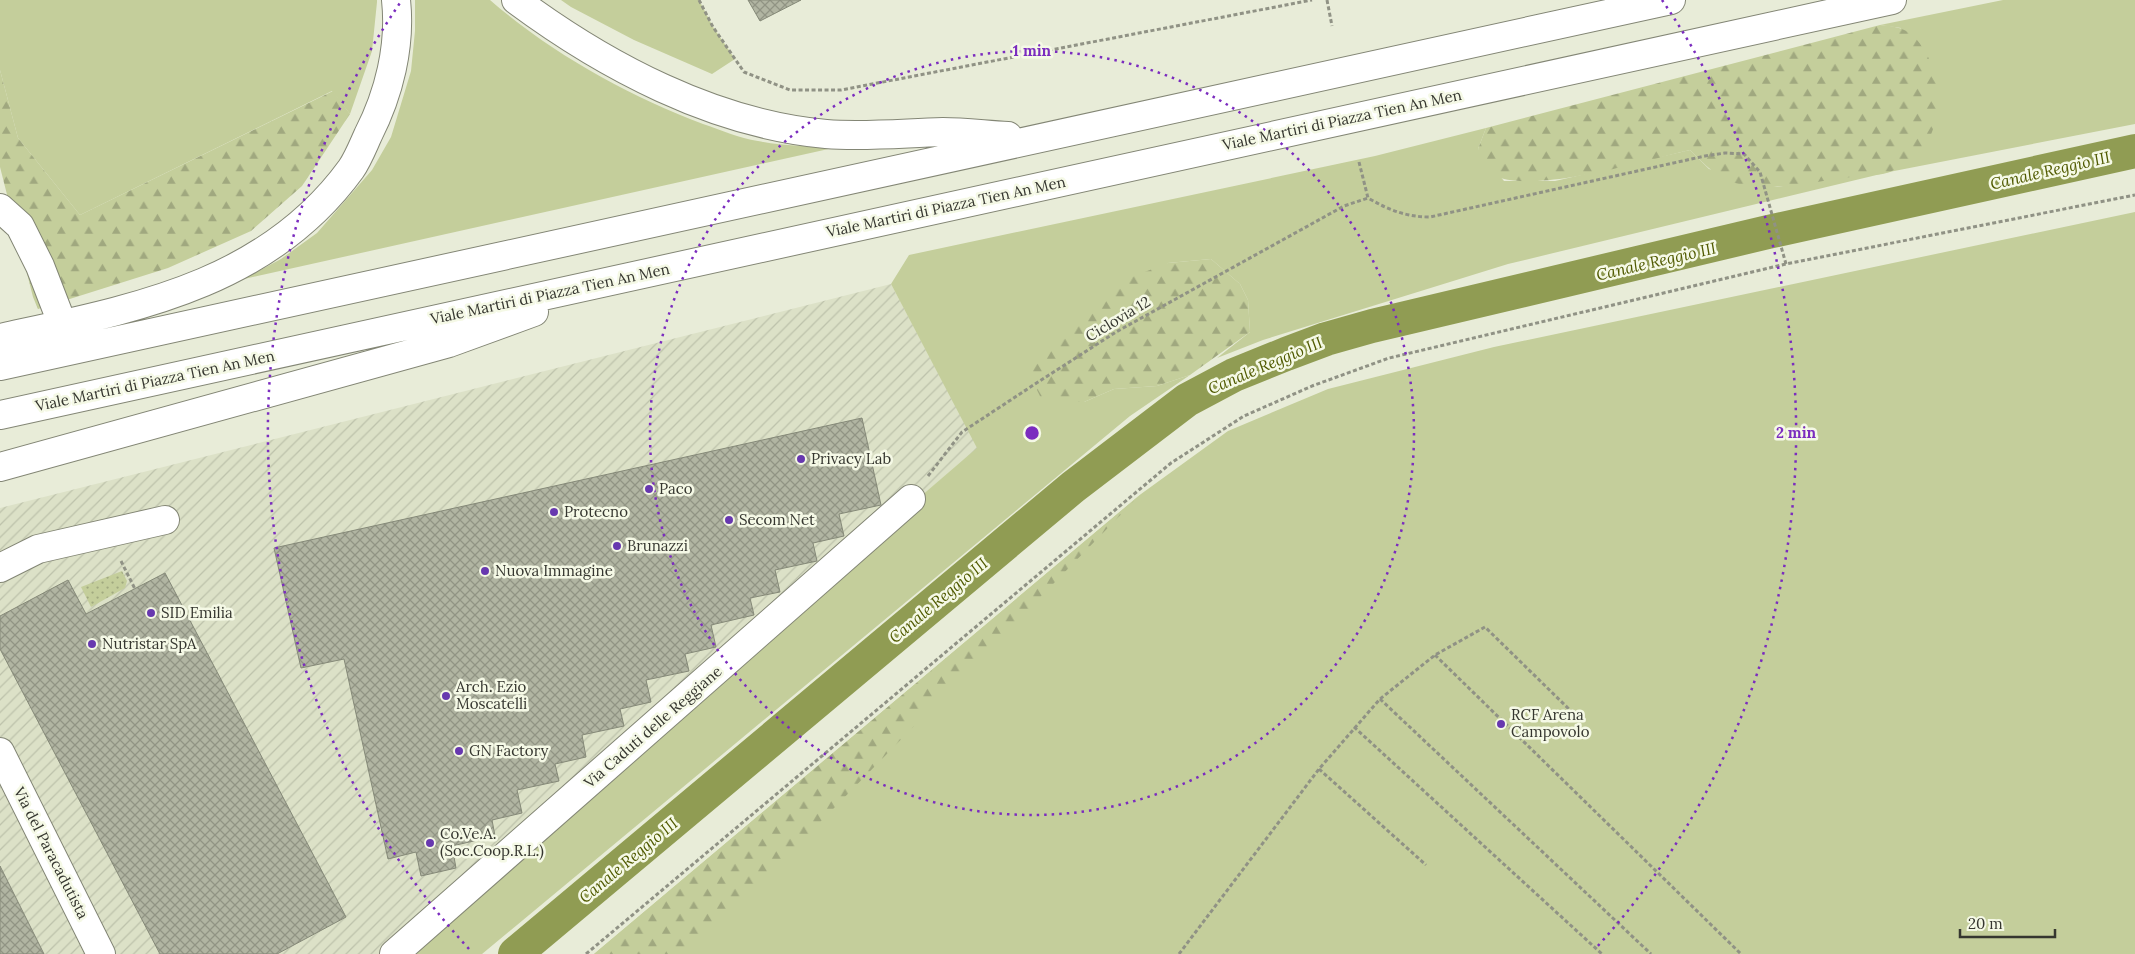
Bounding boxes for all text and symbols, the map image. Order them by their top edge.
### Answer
text: 1 min [1013,41,1052,60]
street label: Viale Martiri di Piazza Tien An Men [1220,85,1463,154]
water label: Canale Reggio III [1988,146,2112,194]
street label: Viale Martiri di Piazza Tien An Men [824,172,1067,241]
water label: Canale Reggio III [1594,237,1718,285]
street label: Viale Martiri di Piazza Tien An Men [428,259,671,328]
street label: Ciclovia 12 [1082,292,1154,345]
water label: Canale Reggio III [1205,332,1325,398]
street label: Viale Martiri di Piazza Tien An Men [33,346,276,415]
text: 2 min [1776,423,1817,442]
centre of rings [1023,424,1041,442]
place label: Privacy Lab [811,449,891,468]
marker: Privacy Lab [795,453,807,465]
place label: Paco [659,479,693,498]
marker: Paco [643,483,655,495]
place label: Protecno [564,502,628,521]
marker: Protecno [548,506,560,518]
place label: Secom Net [739,510,815,529]
marker: Secom Net [723,514,735,526]
place label: Brunazzi [627,536,688,555]
marker: Brunazzi [611,540,623,552]
water label: Canale Reggio III [885,553,991,647]
place label: Nuova Immagine [495,561,613,580]
marker: Nuova Immagine [479,565,491,577]
place label: SID Emilia [161,603,233,622]
marker: SID Emilia [145,607,157,619]
place label: Nutristar SpA [102,634,197,653]
marker: Nutristar SpA [86,638,98,650]
street label: Via Caduti delle Reggiane [579,662,726,792]
place label: Arch. Ezio Moscatelli [455,677,527,713]
marker: Arch. Ezio Moscatelli [440,690,452,702]
place label: RCF Arena Campovolo [1511,705,1590,741]
marker: RCF Arena Campovolo [1495,718,1507,730]
place label: GN Factory [469,741,548,760]
marker: GN Factory [453,745,465,757]
street label: Via del Paracadutista [9,783,93,922]
water label: Canale Reggio III [575,813,681,907]
place label: Co.Ve.A. (Soc.Coop.R.L.) [440,824,544,861]
marker: Co.Ve.A. (Soc.Coop.R.L.) [424,837,436,849]
scale bar [1960,906,2055,938]
text: 20 m [1968,914,2003,933]

